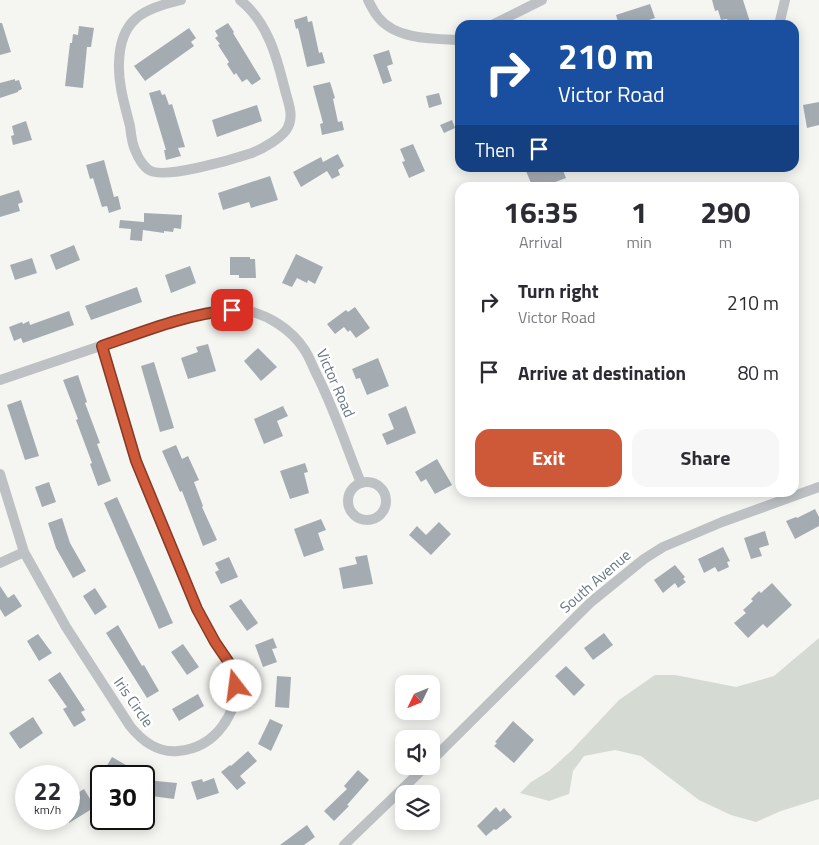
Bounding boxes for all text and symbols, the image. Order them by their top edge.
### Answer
text: 210 m [558,29,654,83]
icon: right [475,40,540,105]
text: Victor Road [558,77,665,111]
text: Then [475,135,515,164]
icon: arrive [525,135,553,163]
text: 16:35 [503,189,578,235]
text: 1 [631,189,648,235]
text: 290 [700,189,751,235]
text: Arrival [519,230,562,254]
text: min [626,230,652,254]
text: m [719,230,732,254]
text: Turn right [518,276,599,305]
icon: right [475,288,503,316]
text: 210 m [727,288,779,317]
pin [211,289,253,331]
icon: arrive [218,296,246,324]
text: Victor Road [518,305,596,329]
street label: Victor Road [311,345,361,421]
icon: arrive [475,358,503,386]
text: Arrive at destination [518,358,686,387]
text: 80 m [738,358,779,387]
button: Exit [475,429,622,487]
button: Share [632,429,779,487]
street label: South Avenue [554,544,636,618]
position arrow [209,659,261,711]
street label: Iris Circle [108,672,160,732]
north arrow [395,675,440,720]
map controls [395,675,440,830]
button: sound [395,730,440,775]
speed limit sign: 30 [90,765,155,830]
text: 22 [33,772,62,810]
button: layers [395,785,440,830]
text: km/h [34,800,61,819]

